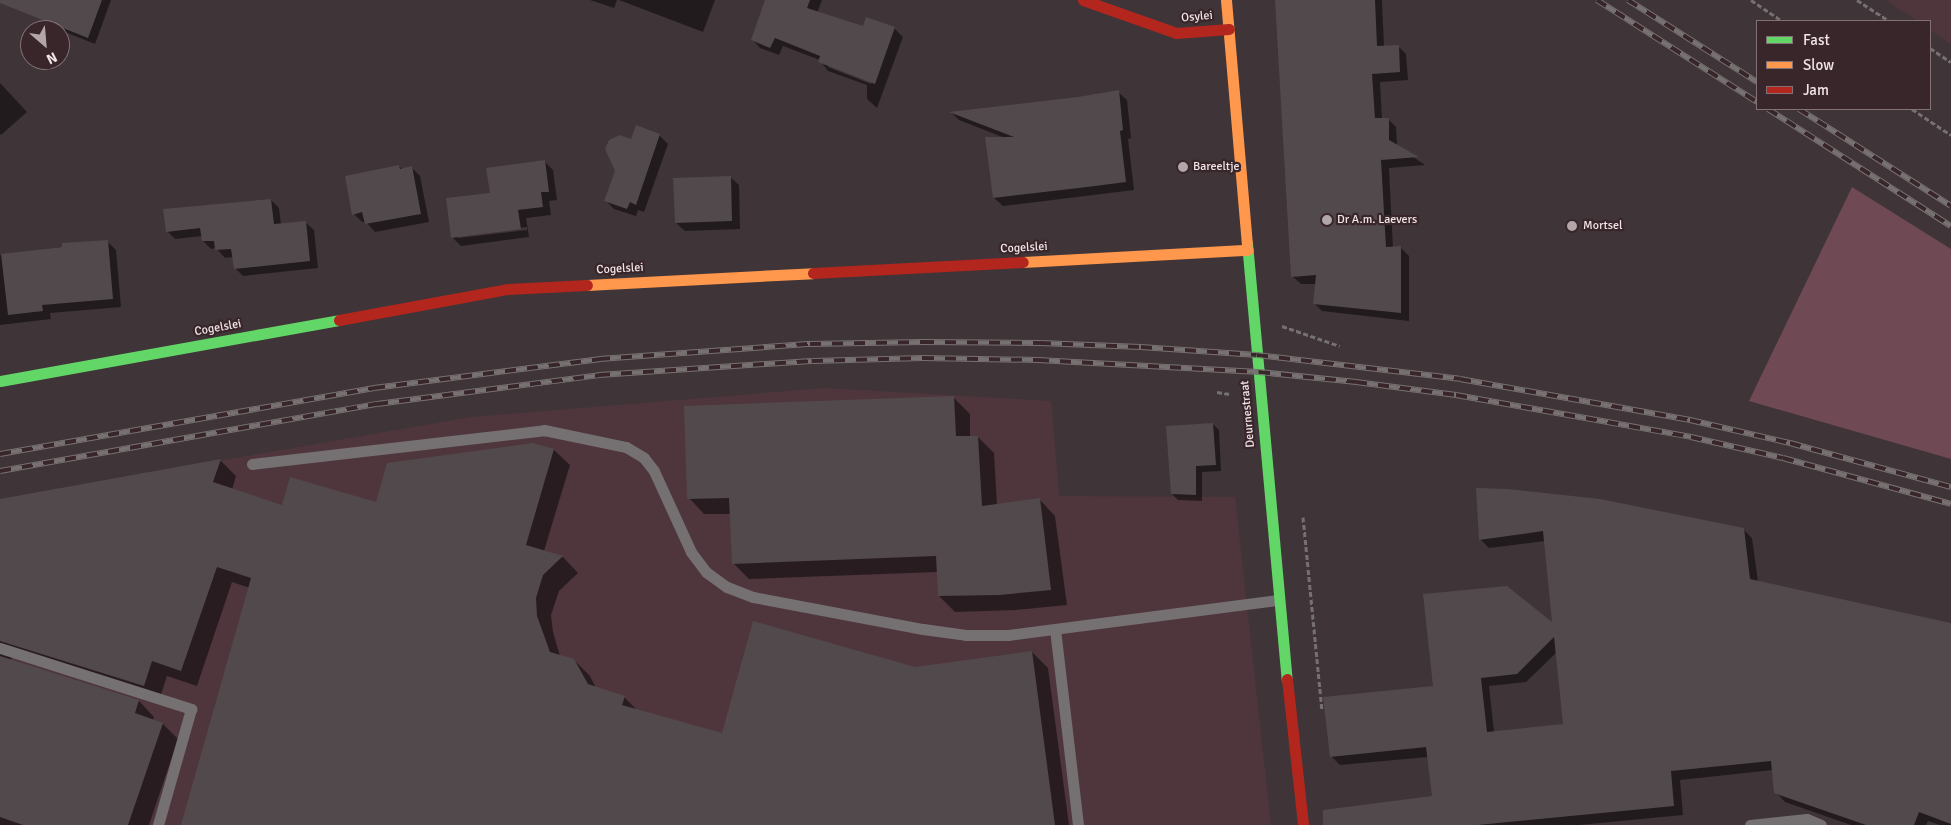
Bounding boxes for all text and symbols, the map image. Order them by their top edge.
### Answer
street label: Osylei [1181,8,1213,26]
north arrow [20,20,70,70]
legend [1756,20,1931,110]
text: Fast [1803,31,1830,49]
text: N [43,48,60,68]
text: Slow [1803,56,1834,74]
text: Jam [1803,81,1829,99]
place label: Bareeltje [1193,160,1240,174]
marker: Bareeltje [1177,161,1189,173]
place label: Dr A.m. Laevers [1337,213,1417,227]
marker: Dr A.m. Laevers [1321,214,1333,226]
marker: Mortsel [1565,219,1579,233]
place label: Mortsel [1583,219,1623,233]
street label: Cogelslei [1000,240,1048,256]
street label: Cogelslei [596,261,644,277]
street label: Cogelslei [194,317,242,339]
street label: Deurnestraat [1238,380,1258,448]

